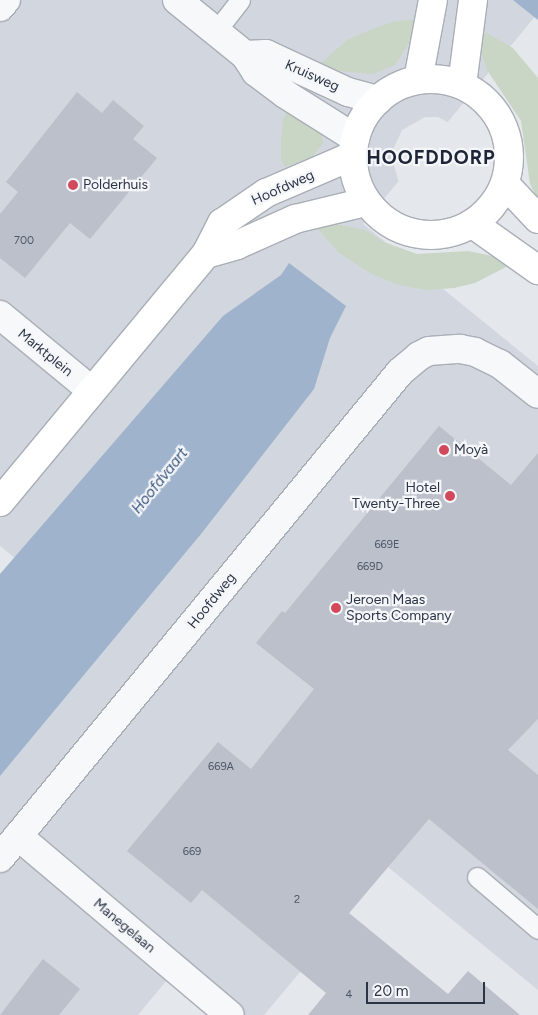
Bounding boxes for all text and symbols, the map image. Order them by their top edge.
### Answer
street label: Kruisweg [282,57,342,95]
district label: HOOFDDORP [365,147,497,169]
street label: Hoofdweg [249,167,317,209]
place label: Polderhuis [83,177,148,193]
marker: Polderhuis [67,179,79,191]
house number: 700 [14,234,34,248]
street label: Marktplein [14,326,76,380]
place label: Moyà [454,442,488,458]
marker: Moyà [438,444,450,456]
water label: Hoofdvaart [128,445,192,517]
place label: Hotel Twenty-Three [352,480,440,512]
marker: Hotel Twenty-Three [444,490,456,502]
house number: 669E [374,538,400,552]
house number: 669D [357,560,383,574]
street label: Hoofdweg [184,570,240,632]
place label: Jeroen Maas Sports Company [346,592,452,624]
marker: Jeroen Maas Sports Company [330,602,342,614]
house number: 669A [208,760,234,774]
house number: 669 [183,845,201,859]
house number: 2 [294,893,300,907]
street label: Manegelaan [90,895,158,957]
scale bar [368,972,487,1004]
text: 20 m [374,982,408,1000]
house number: 4 [346,988,352,1002]

